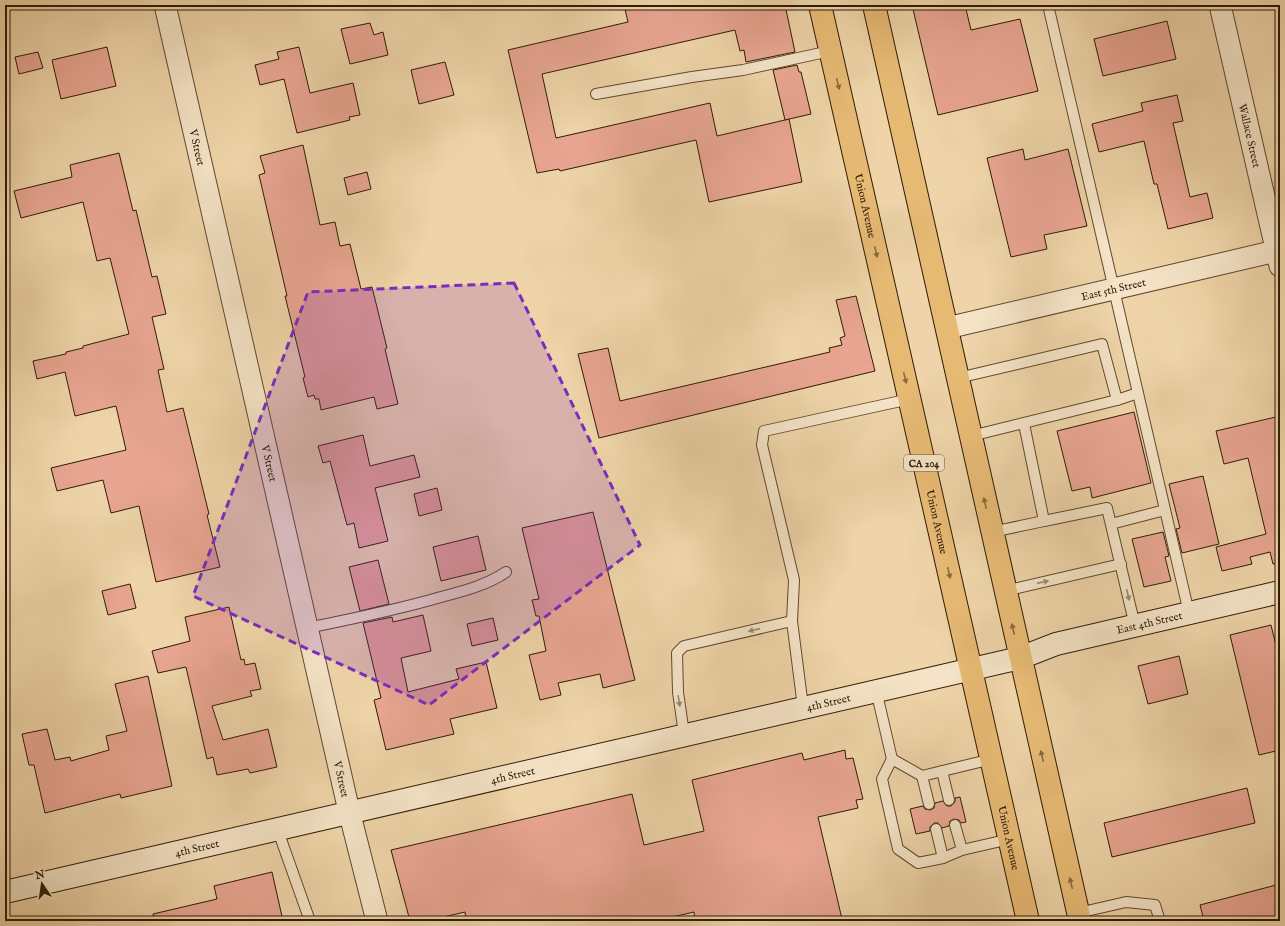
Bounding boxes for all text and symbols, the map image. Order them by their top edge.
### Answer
one-way arrow [835,78,841,90]
street label: Wallace Street [1235,103,1263,169]
street label: V Street [185,127,208,167]
street label: Union Avenue [851,173,879,240]
one-way arrow [873,246,879,258]
street label: East 5th Street [1080,276,1148,304]
one-way arrow [902,372,908,385]
street label: V Street [257,443,280,483]
road number: CA 204 [904,455,944,471]
street label: Union Avenue [922,489,950,556]
one-way arrow [982,496,988,509]
one-way arrow [947,567,953,580]
one-way arrow [1037,579,1049,585]
one-way arrow [1126,589,1132,601]
street label: East 4th Street [1115,609,1184,638]
one-way arrow [1010,623,1016,636]
one-way arrow [748,627,760,633]
street label: 4th Street [805,691,852,715]
one-way arrow [676,695,682,708]
one-way arrow [1039,750,1045,762]
street label: V Street [330,759,352,799]
street label: 4th Street [489,764,537,788]
street label: Union Avenue [994,804,1022,872]
street label: 4th Street [174,837,221,861]
north arrow [22,864,62,904]
text: N [33,867,47,883]
one-way arrow [1068,877,1074,889]

